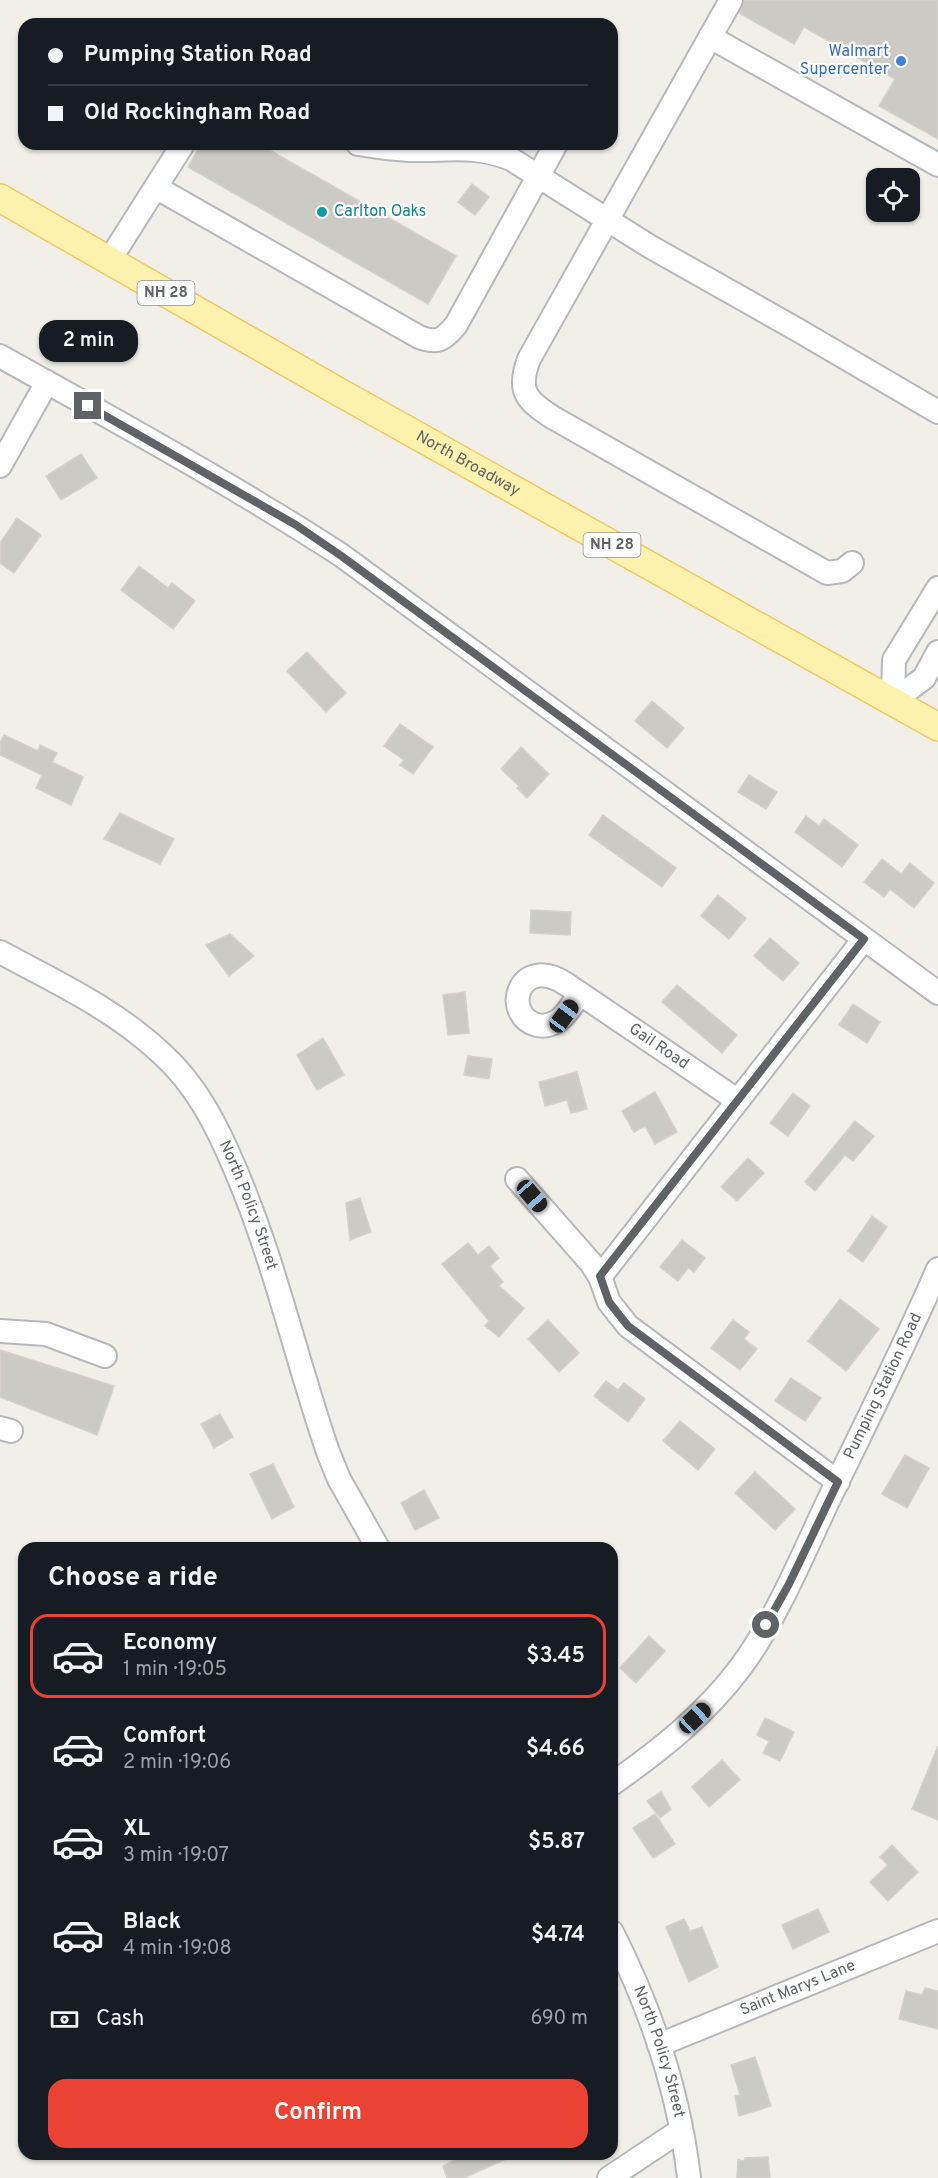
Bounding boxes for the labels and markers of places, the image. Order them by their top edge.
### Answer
place label: Walmart Supercenter [800,42,889,80]
marker: Walmart Supercenter [894,54,908,68]
place label: Carlton Oaks [334,202,426,222]
marker: Carlton Oaks [315,205,329,219]

